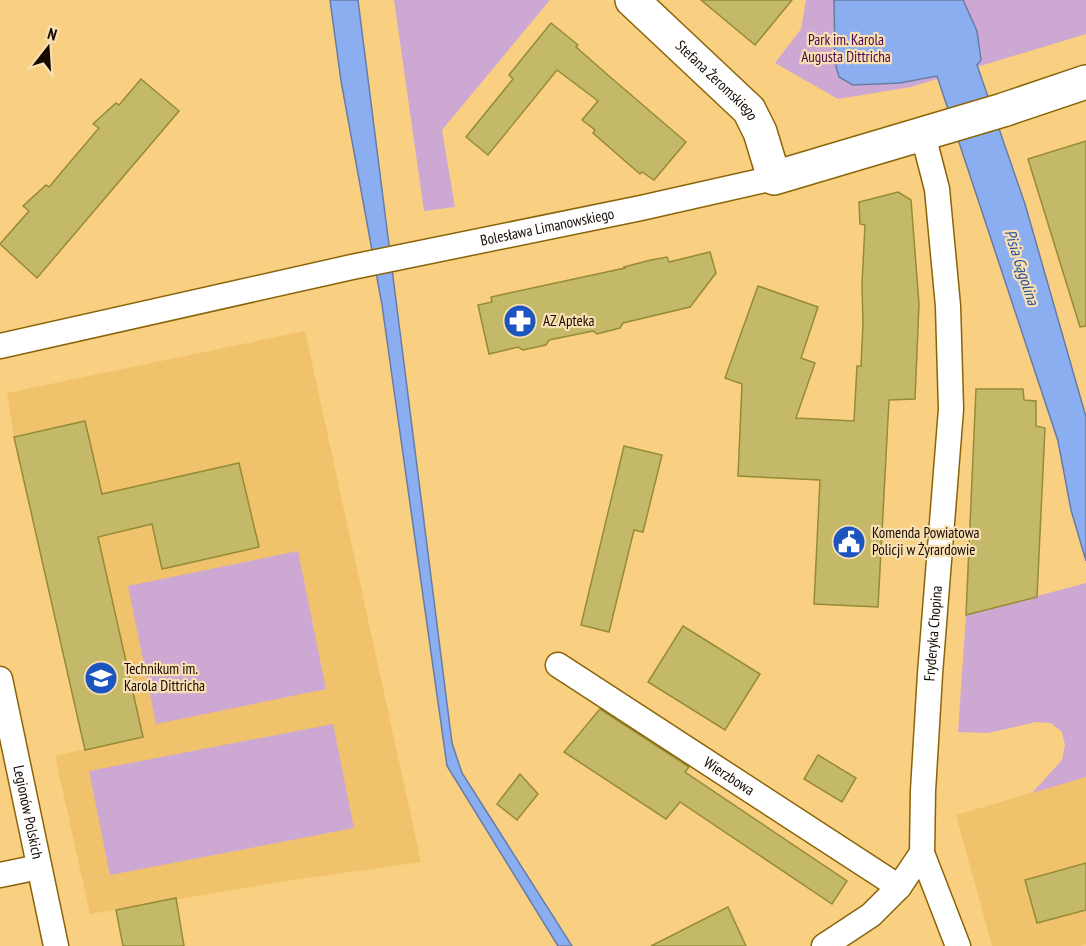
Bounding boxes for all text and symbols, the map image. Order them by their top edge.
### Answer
north arrow [18,18,78,78]
text: N [45,23,59,44]
park label: Park im. Karola Augusta Dittricha [801,30,891,66]
street label: Stefana Żeromskiego [672,36,763,123]
street label: Bolesława Limanowskiego [478,204,616,250]
water label: Pisia Gągolina [1000,227,1044,309]
pharmacy icon: AZ Apteka [502,303,538,339]
place label: AZ Apteka [543,311,594,330]
place label: Komenda Powiatowa Policji w Żyrardowie [872,523,980,559]
public building icon: Komenda Powiatowa Policji w Żyrardowie [831,524,867,560]
street label: Fryderyka Chopina [920,585,946,682]
place label: Technikum im. Karola Dittricha [124,659,205,695]
school or university icon: Technikum im. Karola Dittricha [83,660,119,696]
street label: Wierzbowa [700,752,758,799]
street label: Legionów Polskich [9,764,47,860]

